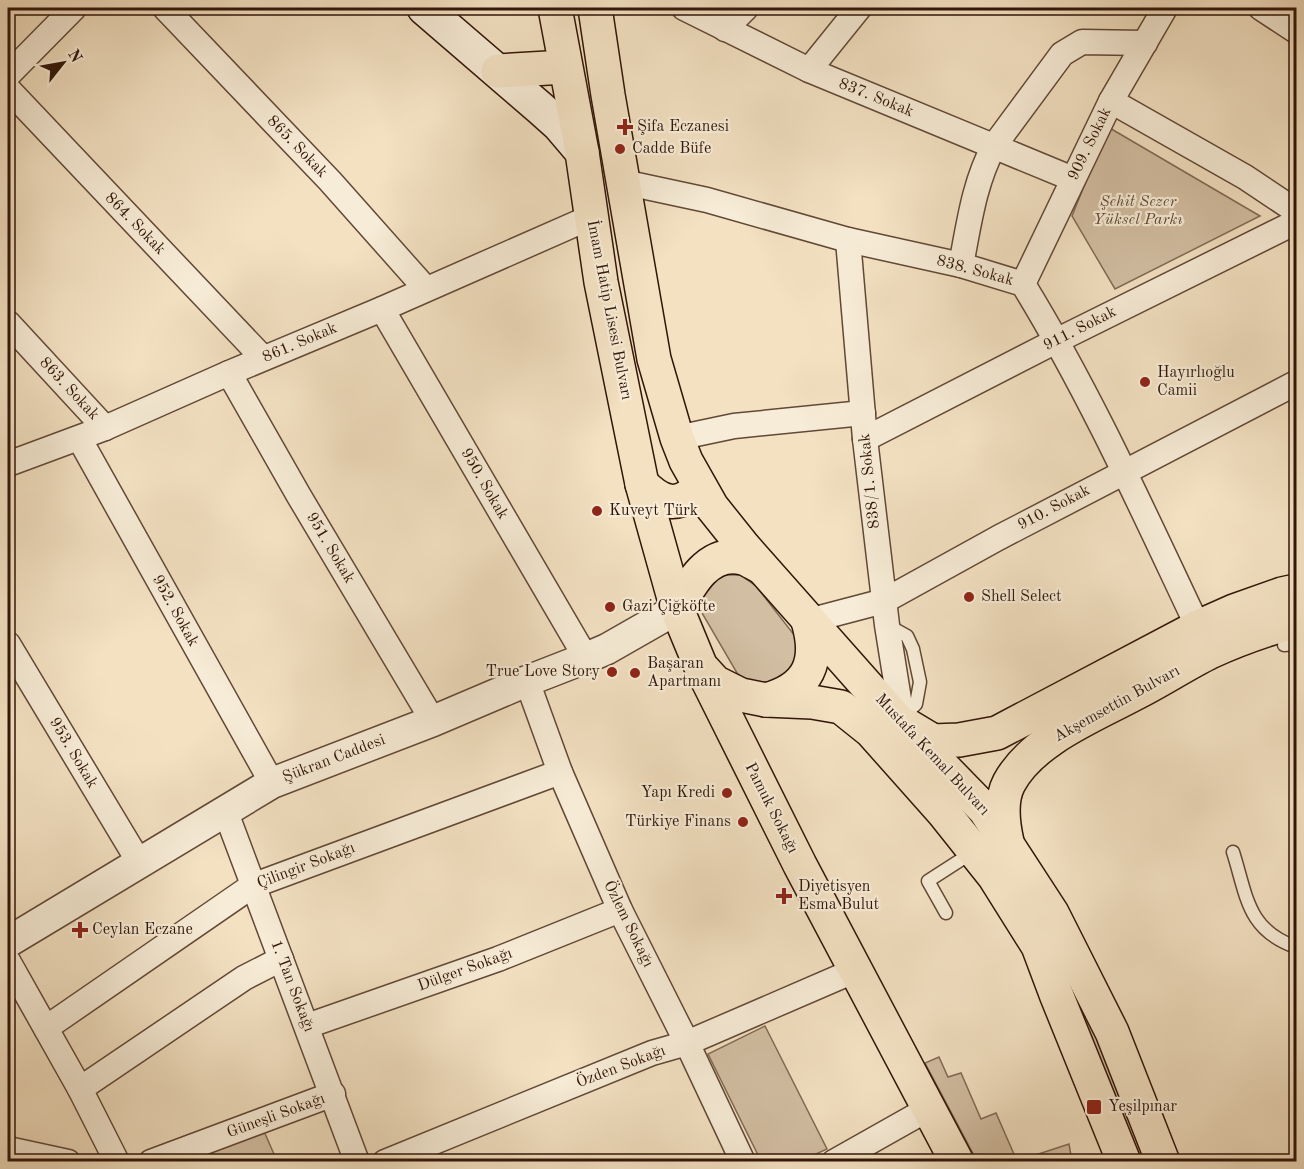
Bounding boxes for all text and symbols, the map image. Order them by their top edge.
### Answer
north arrow [33,33,93,93]
text: N [64,47,85,66]
street label: 837. Sokak [836,76,916,120]
street label: 909. Sokak [1065,105,1115,183]
street label: 865. Sokak [264,113,330,181]
place label: Şifa Eczanesi [637,119,729,135]
marker: Şifa Eczanesi [618,120,632,134]
place label: Cadde Büfe [632,141,711,157]
marker: Cadde Büfe [613,142,627,156]
street label: 864. Sokak [102,190,168,258]
park label: Şehit Sezer Yüksel Parkı [1093,194,1183,228]
street label: İmam Hatip Lisesi Bulvarı [584,218,638,401]
street label: 838. Sokak [935,253,1015,289]
street label: 911. Sokak [1041,304,1119,354]
street label: 861. Sokak [260,320,340,366]
street label: 863. Sokak [36,355,102,423]
place label: Hayırlıoğlu Camii [1157,365,1235,399]
marker: Hayırlıoğlu Camii [1138,375,1152,389]
street label: 838/1. Sokak [857,433,883,529]
street label: 950. Sokak [457,446,511,522]
street label: 910. Sokak [1015,482,1093,534]
place label: Kuveyt Türk [609,503,698,519]
marker: Kuveyt Türk [590,504,604,518]
street label: 951. Sokak [303,510,357,586]
street label: 952. Sokak [149,572,201,650]
place label: Shell Select [981,589,1062,605]
marker: Shell Select [962,590,976,604]
place label: Gazi Çiğköfte [622,599,715,615]
marker: Gazi Çiğköfte [603,600,617,614]
place label: Başaran Apartmanı [647,656,721,690]
street label: Akşemsettin Bulvarı [1051,663,1183,745]
place label: True Love Story [486,664,601,680]
marker: True Love Story [605,665,619,679]
marker: Başaran Apartmanı [628,666,642,680]
street label: Mustafa Kemal Bulvarı [872,691,992,819]
street label: 953. Sokak [46,715,100,791]
street label: Şükran Caddesi [281,732,387,786]
street label: Pamuk Sokağı [741,760,801,856]
place label: Yapı Kredi [641,785,715,801]
marker: Yapı Kredi [720,786,734,800]
place label: Türkiye Finans [625,814,731,830]
marker: Türkiye Finans [736,815,750,829]
street label: Çilingir Sokağı [255,840,357,892]
street label: Özlem Sokağı [600,876,659,970]
place label: Diyetisyen Esma Bulut [798,879,880,913]
marker: Diyetisyen Esma Bulut [775,887,793,905]
place label: Ceylan Eczane [92,922,193,938]
marker: Ceylan Eczane [73,923,87,937]
street label: 1. Tan Sokağı [267,938,317,1034]
street label: Dülger Sokağı [416,945,514,995]
street label: Özden Sokağı [573,1039,668,1091]
street label: Güneşli Sokağı [225,1091,327,1141]
marker: Yeşilpınar [1085,1098,1103,1116]
place label: Yeşilpınar [1108,1099,1178,1115]

